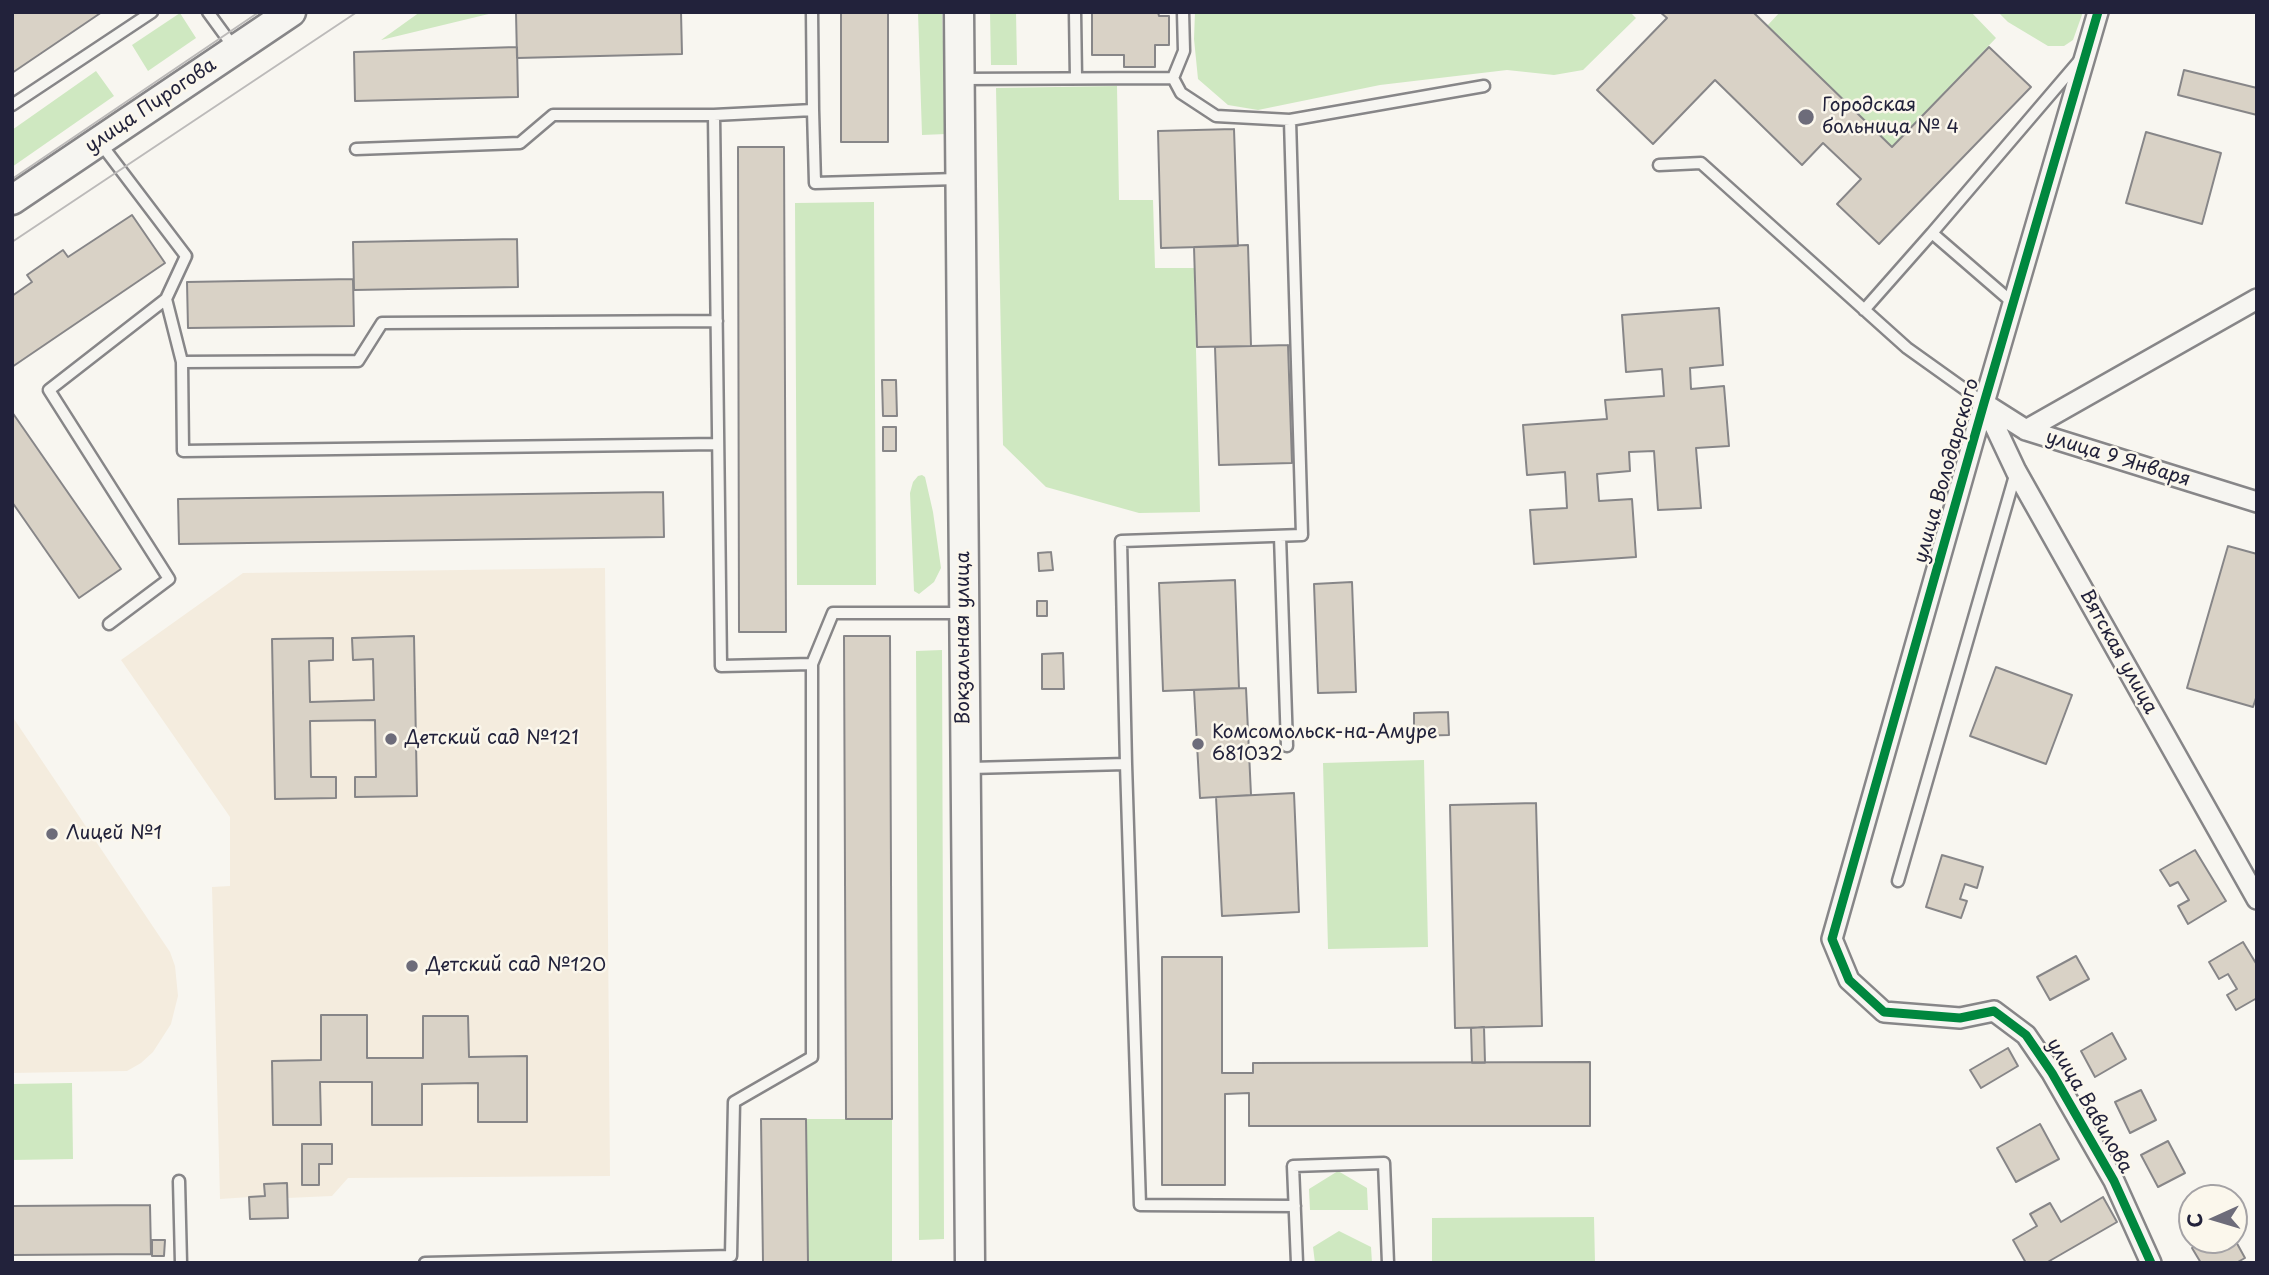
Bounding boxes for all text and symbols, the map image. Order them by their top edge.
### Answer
street label: улица Пирогова [81,54,221,158]
place label: Городская больница № 4 [1822,95,1959,139]
marker: Городская больница № 4 [1796,107,1816,127]
street label: улица Володарского [1910,376,1984,566]
street label: улица 9 Января [2043,426,2193,492]
street label: Вокзальная улица [953,551,975,725]
street label: Вятская улица [2074,586,2162,718]
place label: Комсомольск-на-Амуре 681032 [1212,722,1437,766]
place label: Детский сад №121 [405,728,579,750]
marker: Детский сад №121 [383,731,399,747]
marker: Комсомольск-на-Амуре 681032 [1190,736,1206,752]
place label: Лицей №1 [66,823,162,845]
marker: Лицей №1 [44,826,60,842]
place label: Детский сад №120 [426,955,606,977]
marker: Детский сад №120 [404,958,420,974]
street label: улица Вавилова [2041,1034,2137,1178]
north arrow [2178,1184,2248,1254]
text: С [2180,1212,2209,1228]

